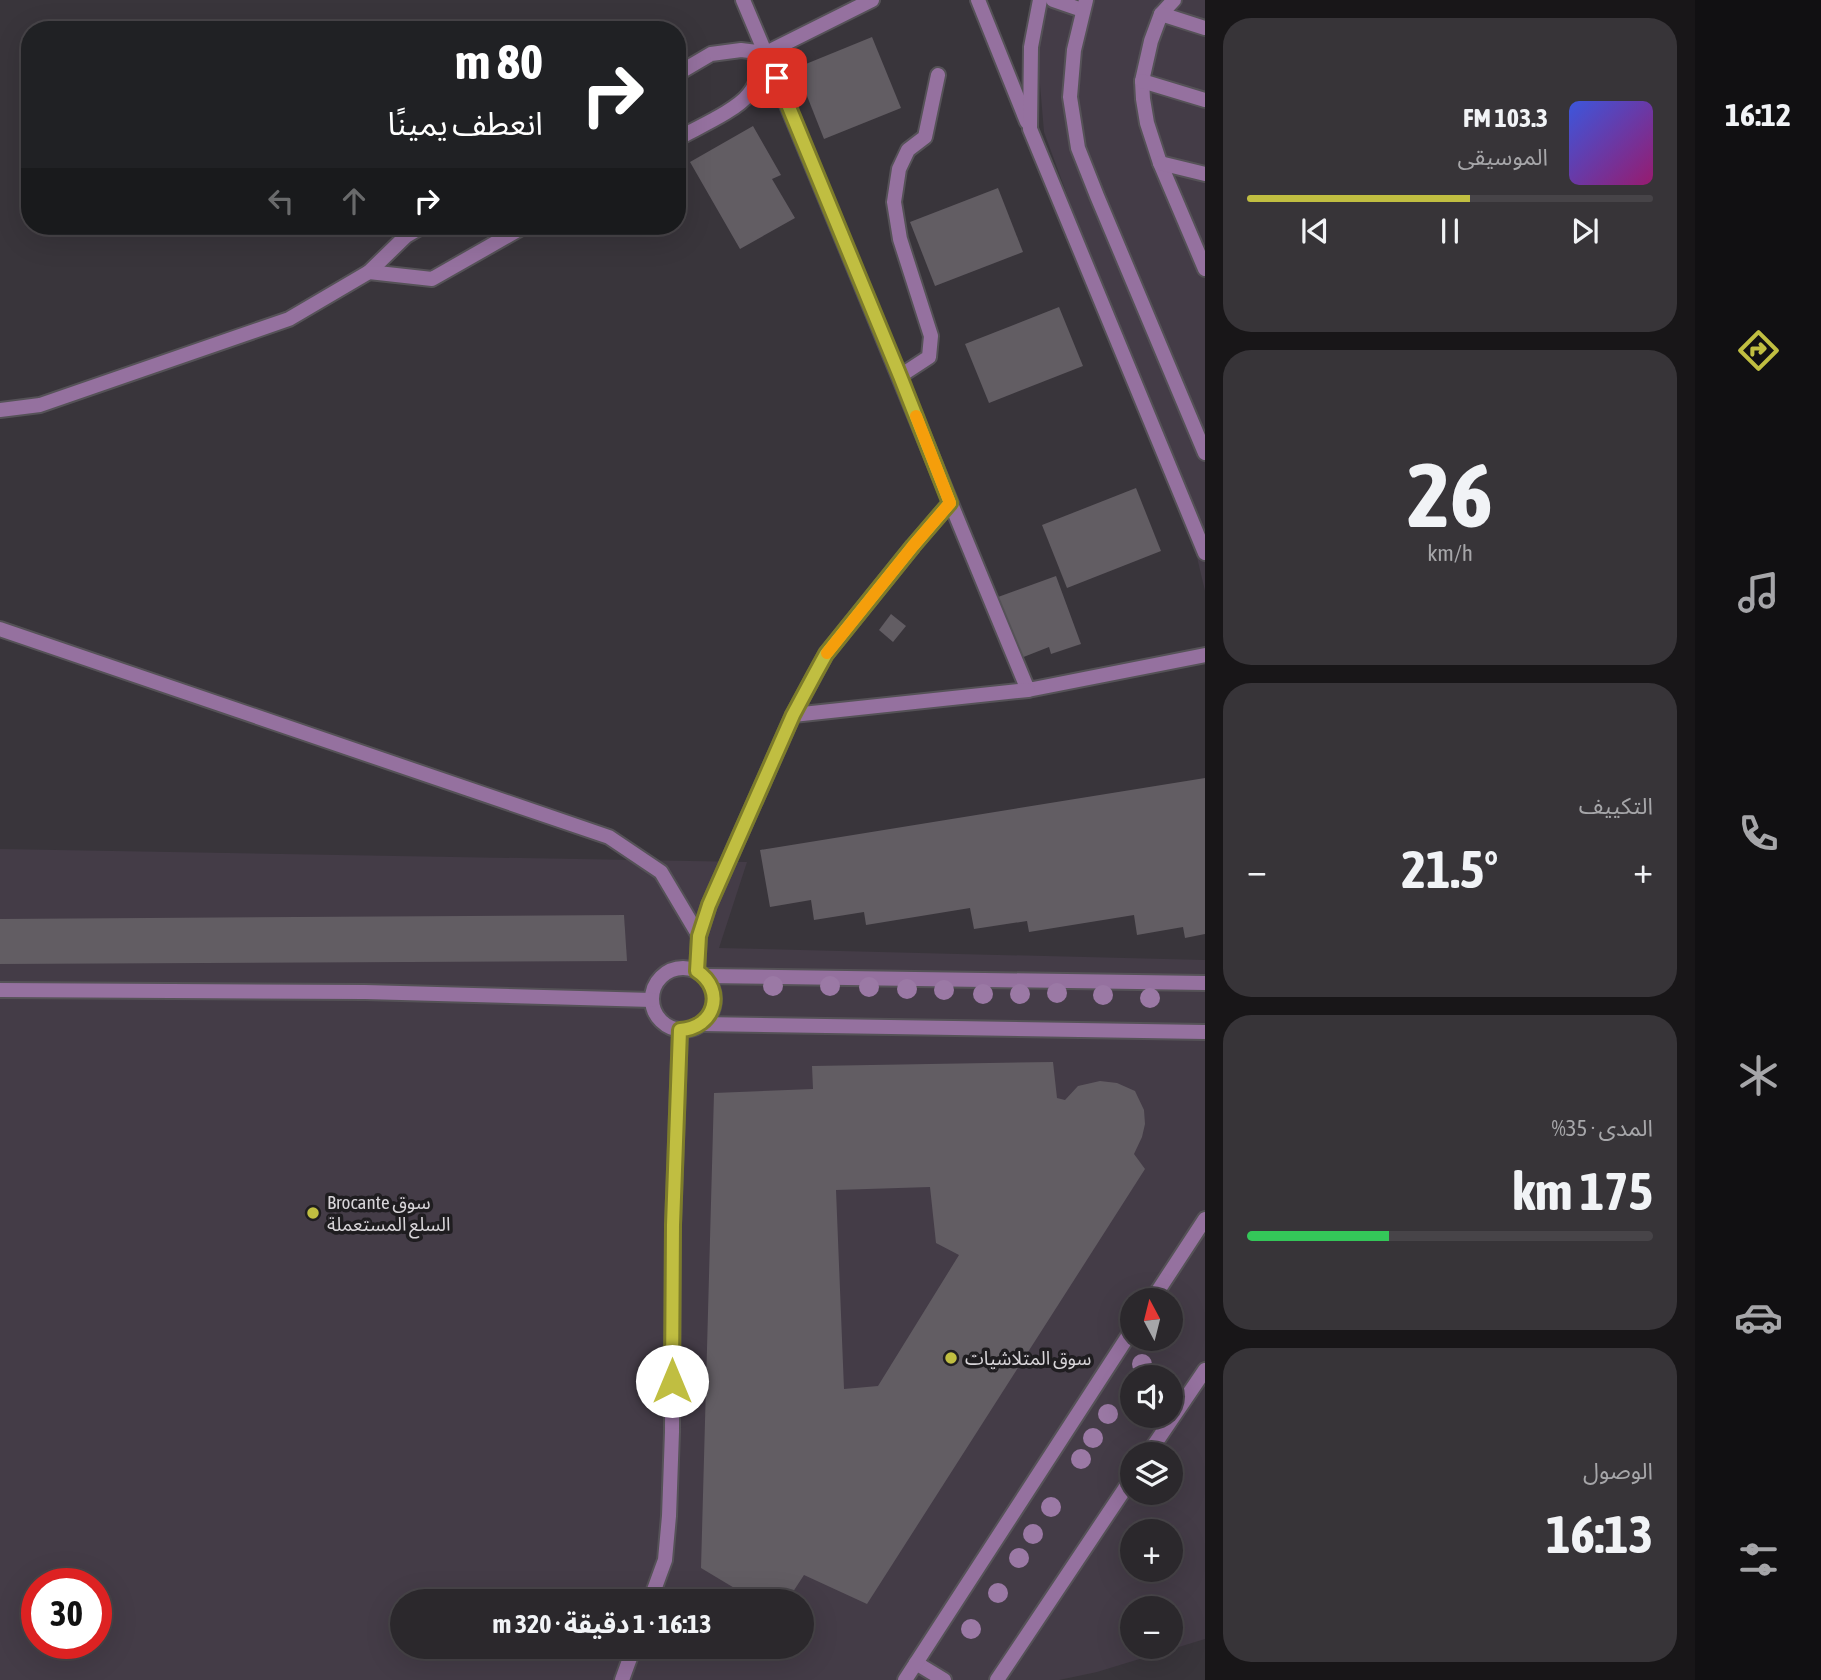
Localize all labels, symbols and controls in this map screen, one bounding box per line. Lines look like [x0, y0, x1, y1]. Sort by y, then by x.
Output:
text: 80 m [455, 33, 543, 89]
pin [747, 48, 807, 108]
icon: right [567, 49, 658, 140]
icon: arrive [758, 59, 796, 97]
text: 16:12 [1725, 96, 1791, 133]
text: 103.3 FM [1463, 103, 1548, 133]
text: انعطف يمينًا [388, 105, 543, 142]
text: الموسيقى [1457, 144, 1548, 170]
icon: left [262, 182, 300, 220]
icon: ahead [335, 182, 373, 220]
icon: right [408, 182, 446, 220]
icon: previous [1296, 212, 1334, 250]
icon: pause [1431, 212, 1469, 250]
icon: next [1566, 212, 1604, 250]
icon: directions [1734, 326, 1783, 375]
text: 26 [1407, 442, 1493, 546]
text: km/h [1427, 540, 1473, 566]
icon: music [1734, 568, 1783, 617]
text: التكييف [1579, 793, 1653, 819]
icon: phone [1734, 809, 1783, 858]
text: 21.5° [1402, 839, 1498, 899]
text: − [1247, 848, 1267, 891]
text: + [1633, 848, 1653, 891]
icon: climate [1734, 1051, 1783, 1100]
text: المدى · 35% [1551, 1115, 1653, 1141]
text: 175 km [1512, 1161, 1653, 1221]
place label: Brocante سوق السلع المستعملة [327, 1191, 451, 1239]
marker: Brocante سوق السلع المستعملة [305, 1205, 321, 1221]
north arrow [1120, 1288, 1183, 1351]
map controls [1120, 1288, 1183, 1659]
icon: car [1734, 1293, 1783, 1342]
position arrow [635, 1344, 709, 1418]
place label: سوق المتلاشيات [965, 1347, 1091, 1370]
marker: سوق المتلاشيات [943, 1350, 959, 1366]
button: sound [1120, 1365, 1183, 1428]
button: layers [1120, 1442, 1183, 1505]
text: الوصول [1583, 1458, 1653, 1484]
text: 16:13 [1546, 1504, 1653, 1564]
button: + [1120, 1519, 1183, 1582]
icon: filters [1734, 1535, 1783, 1584]
speed limit sign: 30 [21, 1568, 112, 1659]
button: − [1120, 1596, 1183, 1659]
text: 16:13 · 1 دقيقة · 320 m [492, 1609, 712, 1639]

